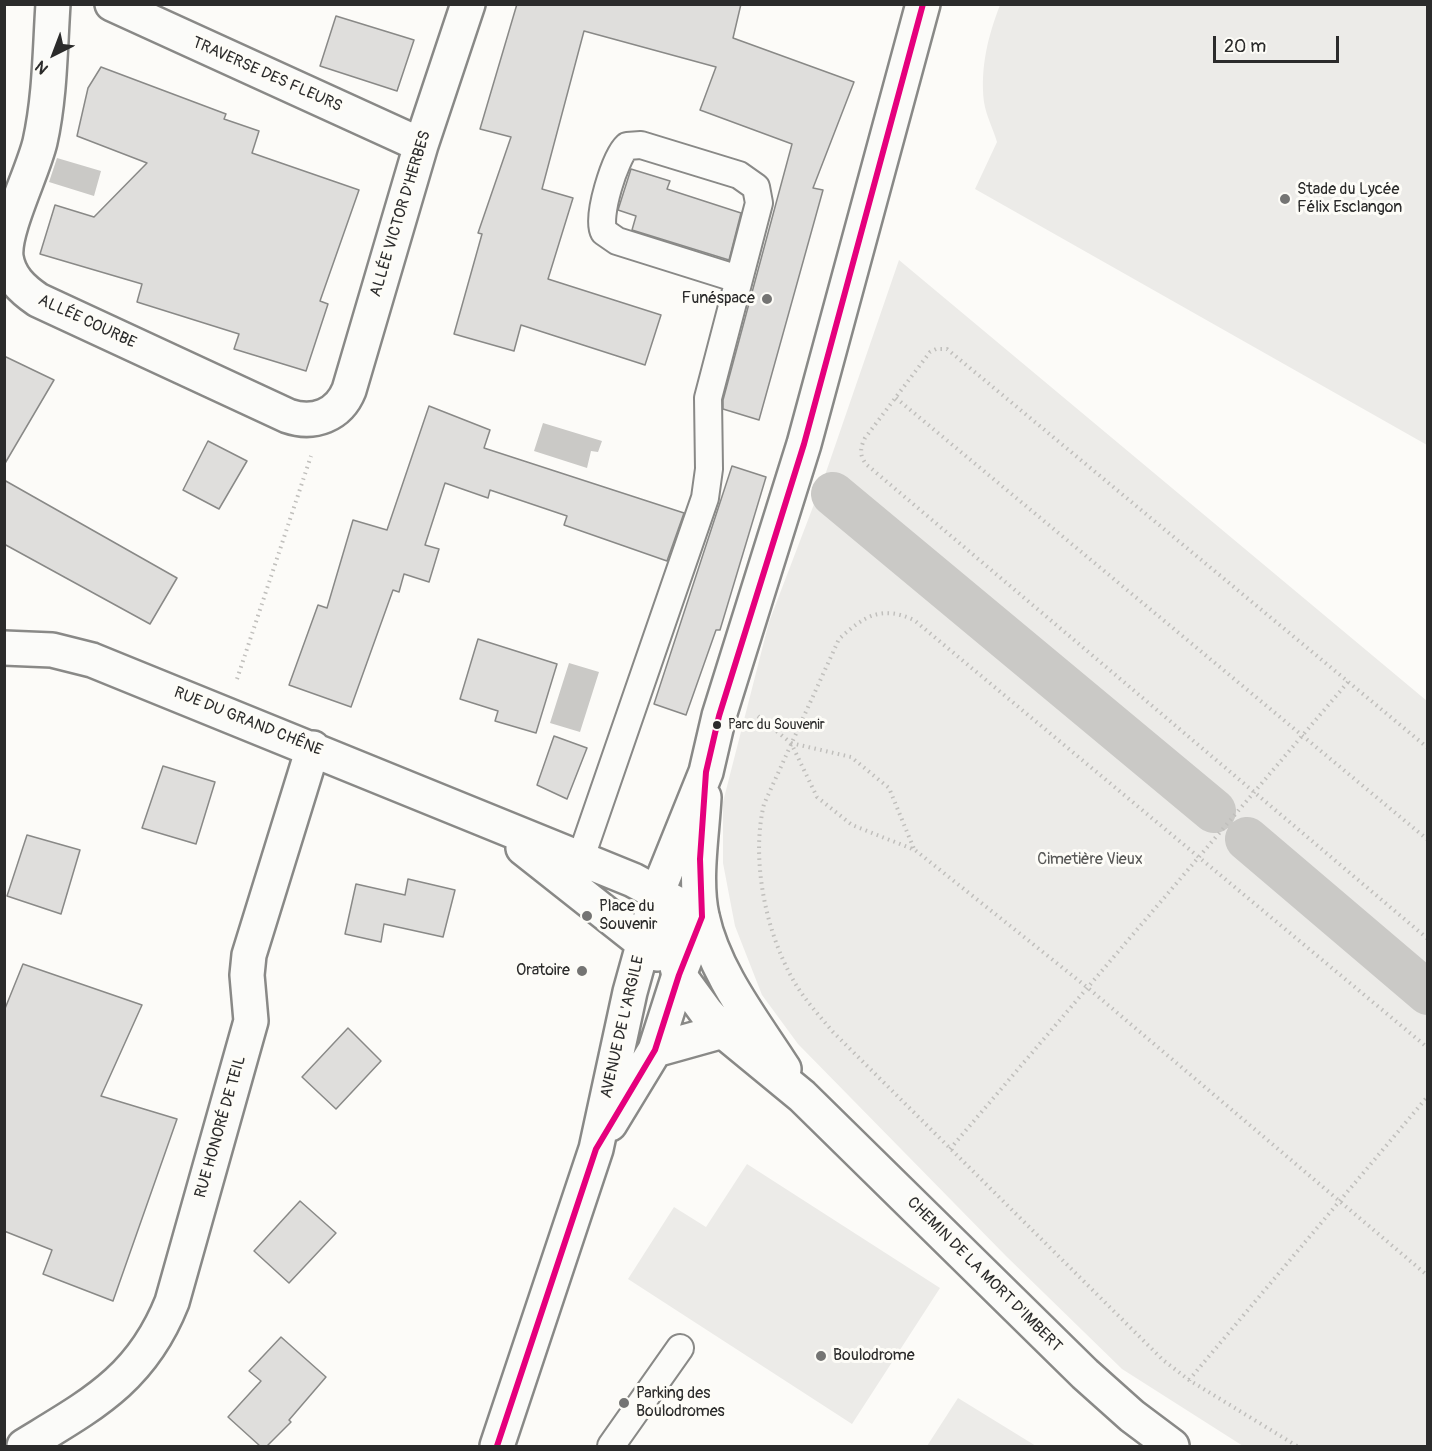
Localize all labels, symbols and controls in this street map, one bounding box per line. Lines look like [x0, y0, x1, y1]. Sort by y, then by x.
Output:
north arrow [24, 24, 84, 84]
scale bar [1216, 24, 1342, 62]
street label: TRAVERSE DES FLEURS [189, 33, 345, 117]
text: 20 m [1224, 35, 1266, 58]
text: N [31, 56, 53, 78]
street label: ALLÉE VICTOR D'HERBES [367, 129, 435, 299]
place label: Stade du Lycée Félix Esclangon [1297, 180, 1402, 218]
marker: Stade du Lycée Félix Esclangon [1278, 192, 1292, 206]
place label: Funéspace [682, 289, 755, 309]
street label: ALLÉE COURBE [35, 291, 139, 353]
marker: Funéspace [760, 292, 774, 306]
street label: RUE DU GRAND CHÊNE [171, 683, 325, 761]
place label: Parc du Souvenir [728, 717, 825, 733]
marker: Parc du Souvenir [711, 719, 723, 731]
park label: Cimetière Vieux [1037, 850, 1143, 870]
place label: Place du Souvenir [599, 897, 657, 935]
marker: Place du Souvenir [580, 909, 594, 923]
street label: AVENUE DE L'ARGILE [597, 954, 649, 1100]
place label: Oratoire [516, 961, 570, 981]
marker: Oratoire [575, 964, 589, 978]
street label: RUE HONORÉ DE TEIL [191, 1054, 251, 1200]
street label: CHEMIN DE LA MORT D'IMBERT [902, 1193, 1066, 1357]
place label: Boulodrome [833, 1346, 915, 1366]
marker: Boulodrome [814, 1349, 828, 1363]
place label: Parking des Boulodromes [636, 1384, 725, 1422]
marker: Parking des Boulodromes [617, 1396, 631, 1410]

